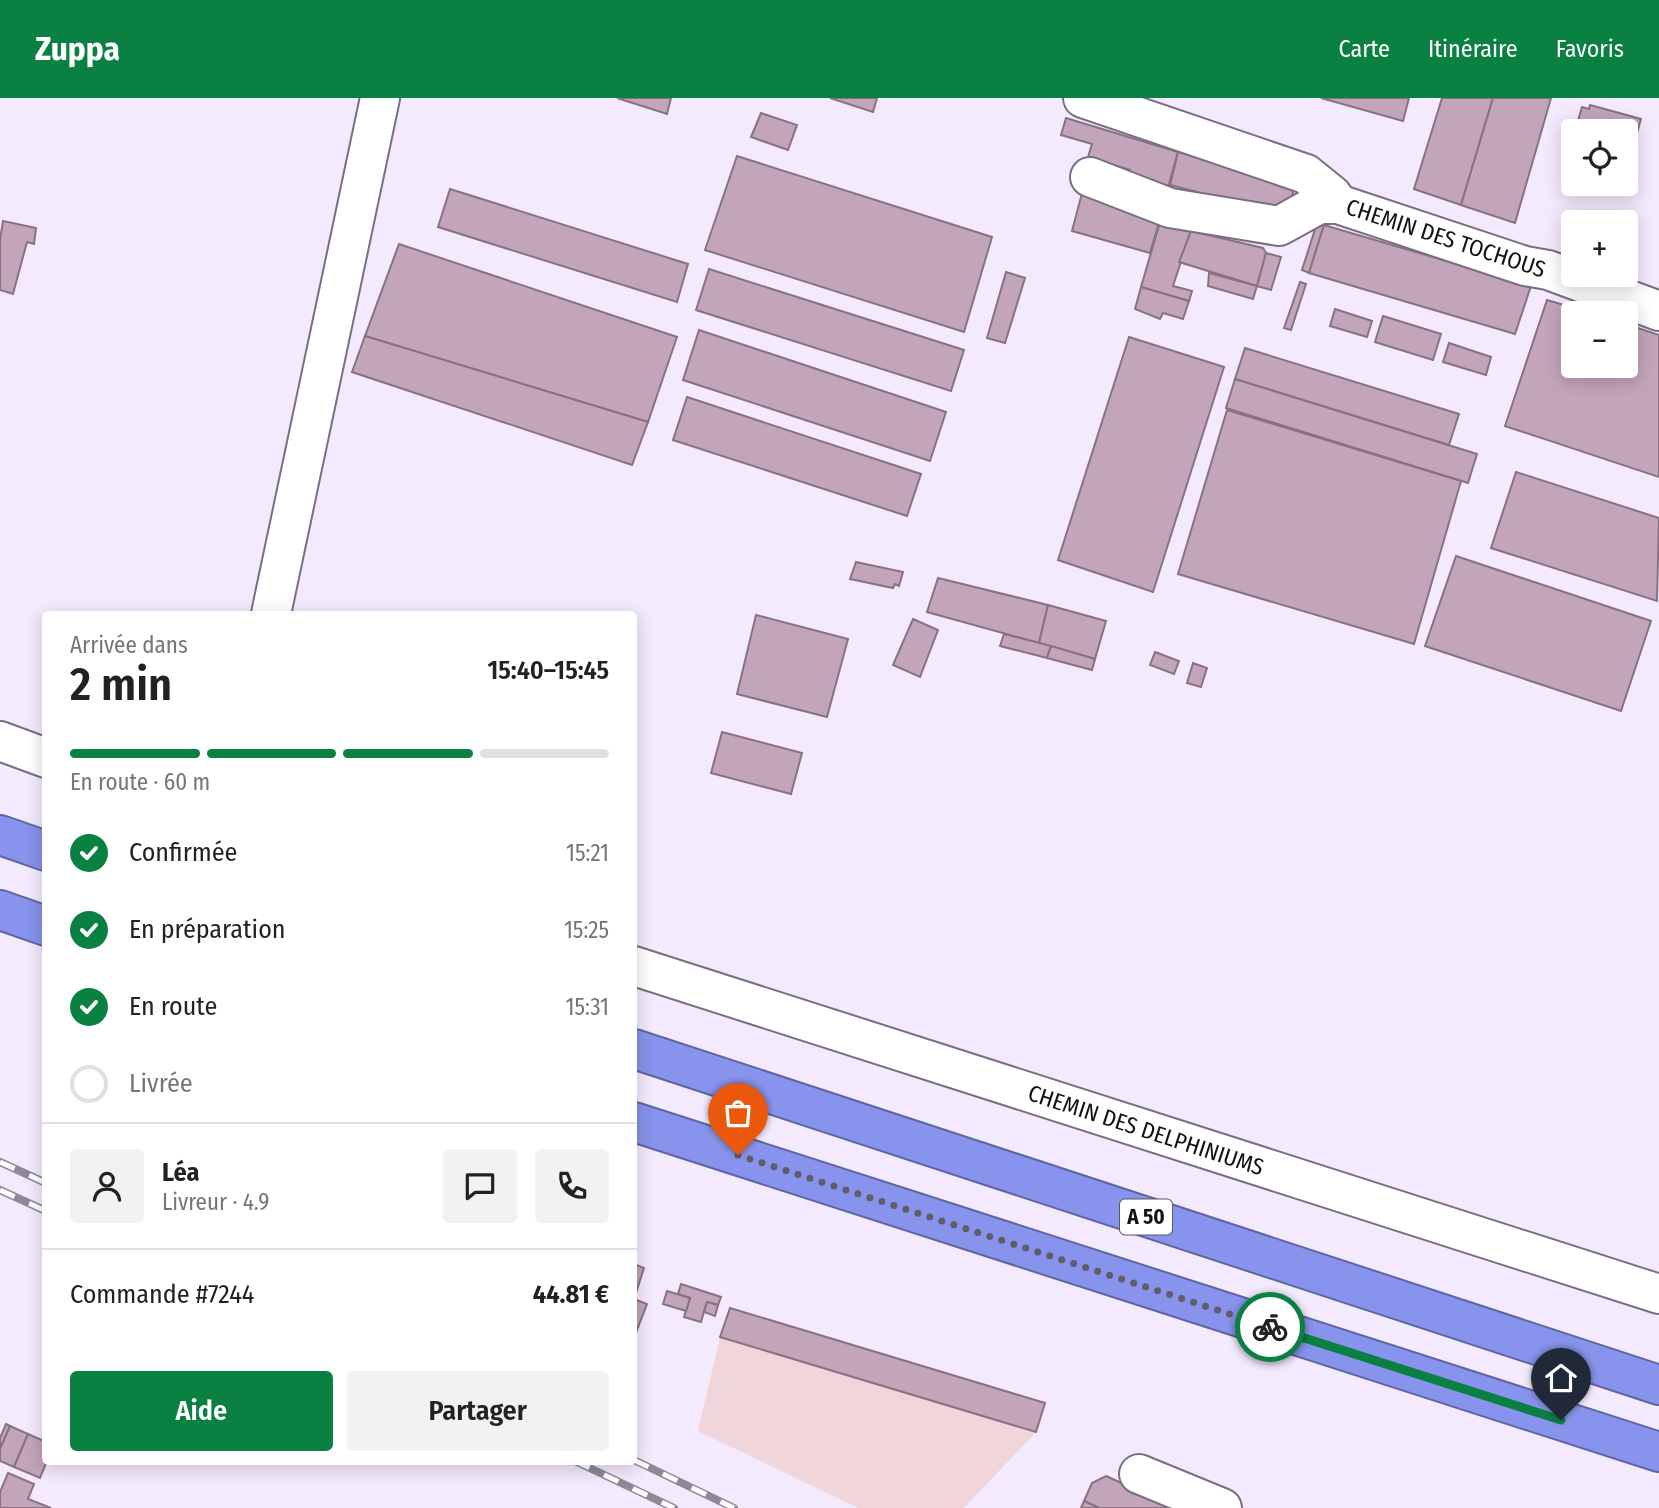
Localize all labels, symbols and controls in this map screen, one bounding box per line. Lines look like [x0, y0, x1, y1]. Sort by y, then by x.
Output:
text: Zuppa [35, 29, 120, 69]
text: Carte [1339, 35, 1390, 63]
text: Itinéraire [1428, 35, 1518, 63]
text: Favoris [1556, 35, 1624, 63]
map controls [1561, 119, 1638, 378]
button: locate [1561, 119, 1638, 196]
street label: CHEMIN DES TOCHOUS [1343, 193, 1549, 283]
button: + [1561, 210, 1638, 287]
button: − [1561, 301, 1638, 378]
text: Arrivée dans [70, 631, 188, 659]
text: 15:40–15:45 [488, 655, 609, 686]
text: 2 min [70, 657, 172, 712]
text: En route · 60 m [70, 768, 210, 796]
icon: check [70, 834, 108, 872]
text: Confirmée [129, 837, 237, 868]
text: 15:21 [566, 839, 609, 867]
icon: check [70, 911, 108, 949]
text: En préparation [129, 914, 286, 945]
text: 15:25 [564, 916, 609, 944]
icon: check [70, 988, 108, 1026]
text: En route [129, 991, 217, 1022]
text: 15:31 [566, 993, 609, 1021]
text: Livrée [129, 1068, 193, 1099]
street label: CHEMIN DES DELPHINIUMS [1025, 1079, 1267, 1181]
pin [708, 1083, 768, 1155]
icon: bag [719, 1094, 757, 1132]
button: person [70, 1149, 144, 1223]
button: chat [443, 1149, 517, 1223]
button: phone [535, 1149, 609, 1223]
text: Léa [162, 1157, 199, 1188]
text: Livreur · 4.9 [162, 1188, 269, 1216]
road number: A 50 [1120, 1200, 1172, 1234]
text: Commande #7244 [70, 1279, 254, 1310]
text: 44.81 € [533, 1279, 609, 1310]
courier [1235, 1292, 1305, 1362]
icon: bike [1251, 1308, 1289, 1346]
pin [1531, 1348, 1591, 1420]
icon: home [1542, 1359, 1580, 1397]
button: Aide [70, 1371, 333, 1451]
button: Partager [347, 1371, 609, 1451]

